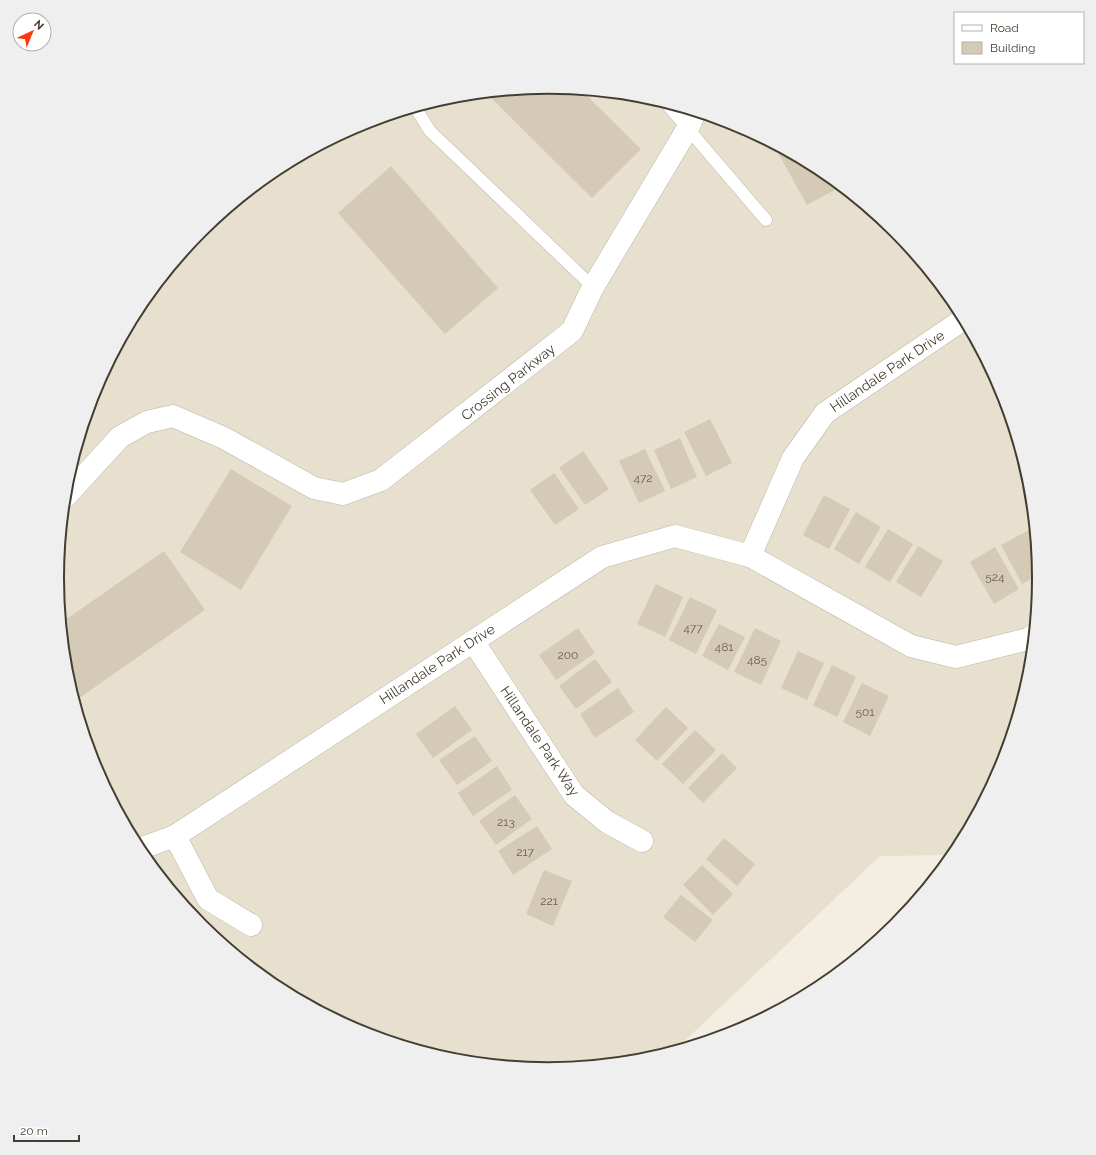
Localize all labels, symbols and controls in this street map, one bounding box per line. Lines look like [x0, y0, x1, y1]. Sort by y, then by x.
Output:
north arrow [12, 12, 52, 52]
legend [954, 12, 1084, 64]
text: N [31, 18, 46, 33]
text: Road [990, 21, 1019, 35]
text: Building [990, 41, 1036, 55]
street label: Hillandale Park Drive [827, 327, 947, 415]
street label: Crossing Parkway [458, 340, 558, 424]
house number: 472 [633, 471, 653, 485]
house number: 524 [985, 570, 1005, 584]
street label: Hillandale Park Drive [376, 621, 498, 707]
house number: 477 [683, 621, 703, 635]
house number: 481 [715, 640, 733, 654]
house number: 200 [558, 648, 578, 662]
house number: 485 [747, 653, 768, 667]
street label: Hillandale Park Way [497, 683, 583, 799]
house number: 501 [855, 705, 875, 719]
house number: 213 [497, 815, 515, 829]
house number: 217 [516, 845, 534, 859]
house number: 221 [540, 894, 558, 908]
scale bar [14, 1117, 79, 1143]
text: 20 m [20, 1124, 48, 1138]

